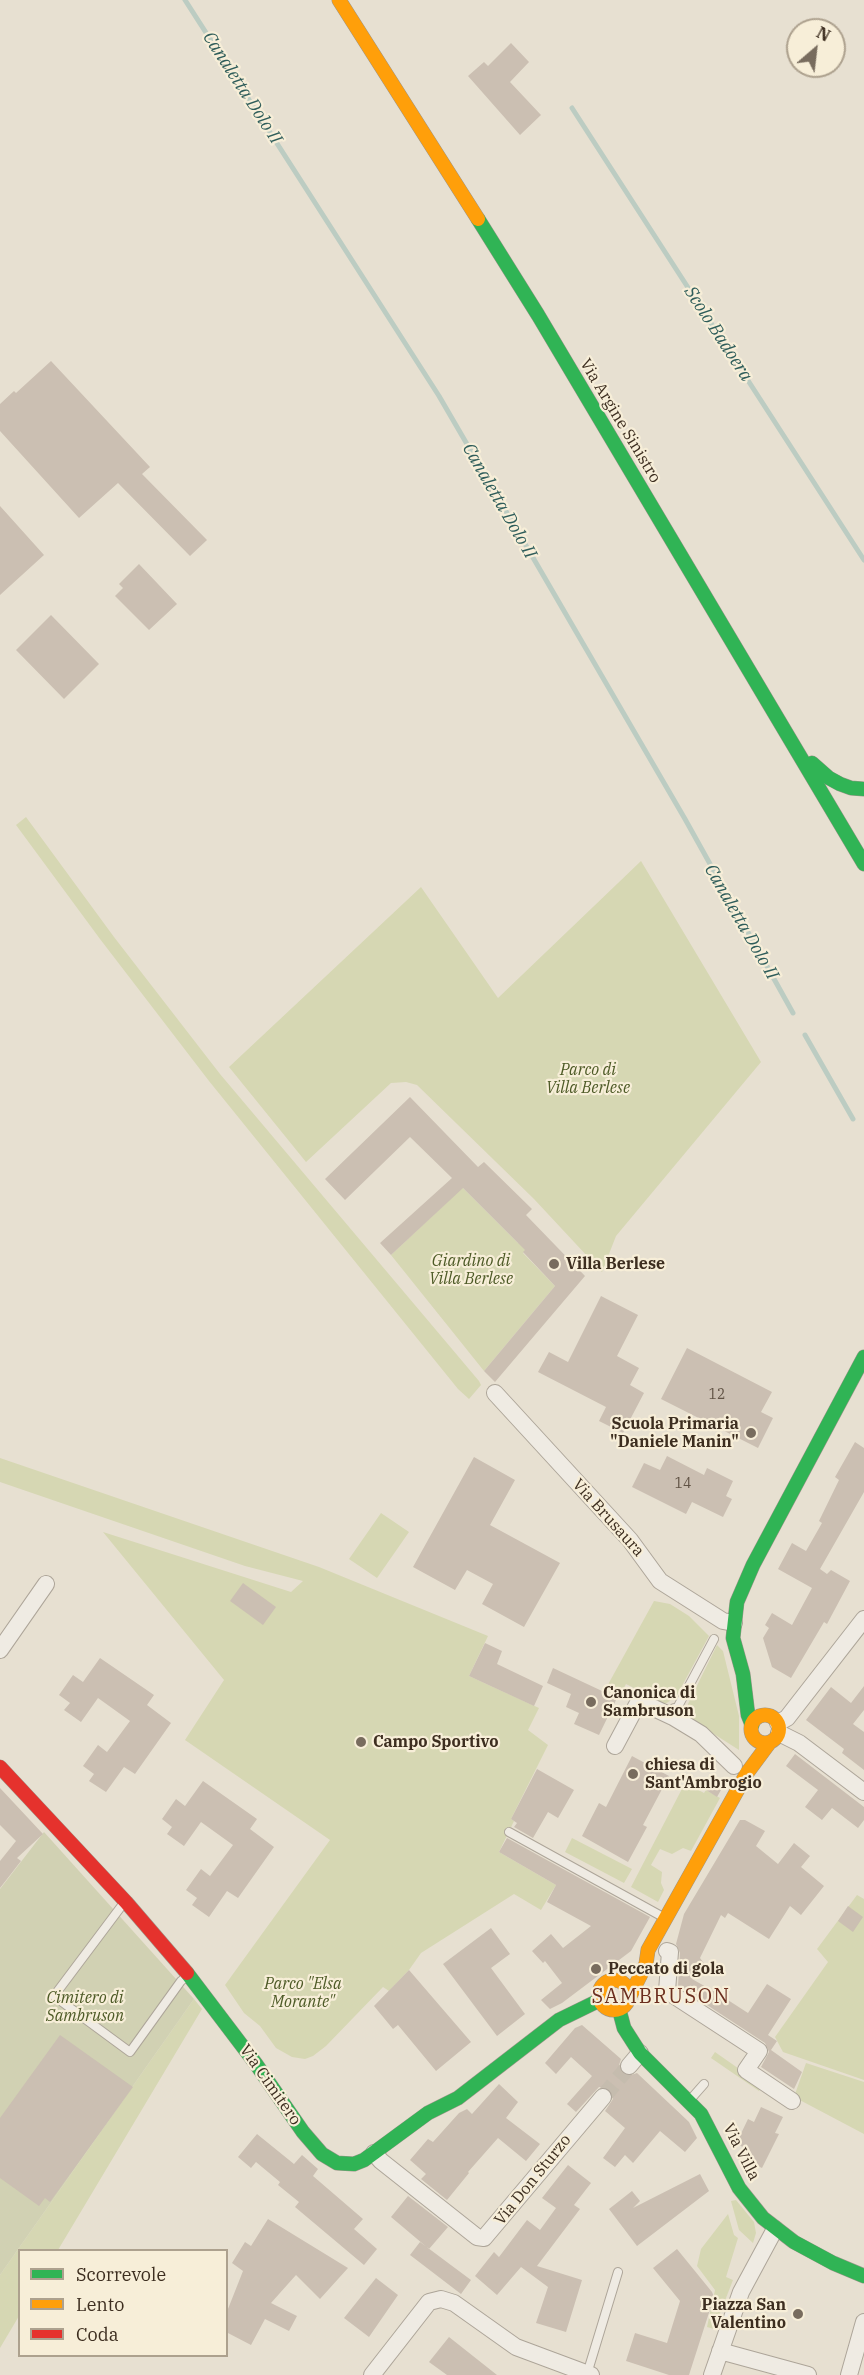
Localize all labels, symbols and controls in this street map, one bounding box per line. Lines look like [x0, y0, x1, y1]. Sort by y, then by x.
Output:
north arrow [786, 18, 846, 78]
text: N [813, 22, 834, 46]
water label: Canaletta Dolo II [198, 28, 286, 148]
water label: Scolo Badoera [679, 282, 757, 386]
street label: Via Argine Sinistro [575, 356, 665, 486]
water label: Canaletta Dolo II [457, 440, 541, 562]
water label: Canaletta Dolo II [699, 861, 783, 983]
park label: Parco di Villa Berlese [546, 1060, 630, 1098]
park label: Giardino di Villa Berlese [429, 1251, 513, 1289]
place label: Villa Berlese [566, 1254, 665, 1274]
marker: Villa Berlese [547, 1257, 561, 1271]
house number: 12 [709, 1387, 725, 1403]
place label: Scuola Primaria "Daniele Manin" [610, 1414, 739, 1452]
marker: Scuola Primaria "Daniele Manin" [744, 1426, 758, 1440]
street label: Via Brusaura [568, 1475, 648, 1561]
house number: 14 [675, 1476, 691, 1492]
place label: Canonica di Sambruson [603, 1683, 695, 1721]
marker: Canonica di Sambruson [584, 1695, 598, 1709]
place label: Campo Sportivo [373, 1732, 499, 1752]
marker: Campo Sportivo [354, 1735, 368, 1749]
place label: chiesa di Sant'Ambrogio [645, 1755, 762, 1793]
marker: chiesa di Sant'Ambrogio [626, 1767, 640, 1781]
place label: Peccato di gola [608, 1959, 724, 1979]
marker: Peccato di gola [589, 1962, 603, 1976]
park label: Parco "Elsa Morante" [264, 1974, 342, 2012]
district label: SAMBRUSON [591, 1985, 731, 2009]
park label: Cimitero di Sambruson [46, 1988, 124, 2026]
street label: Via Cimitero [235, 2041, 305, 2129]
street label: Via Villa [718, 2120, 764, 2184]
street label: Via Don Sturzo [491, 2131, 575, 2229]
legend [18, 2249, 228, 2357]
text: Scorrevole [76, 2263, 166, 2286]
text: Lento [76, 2293, 124, 2316]
place label: Piazza San Valentino [702, 2295, 786, 2333]
marker: Piazza San Valentino [791, 2307, 805, 2321]
text: Coda [76, 2323, 119, 2346]

